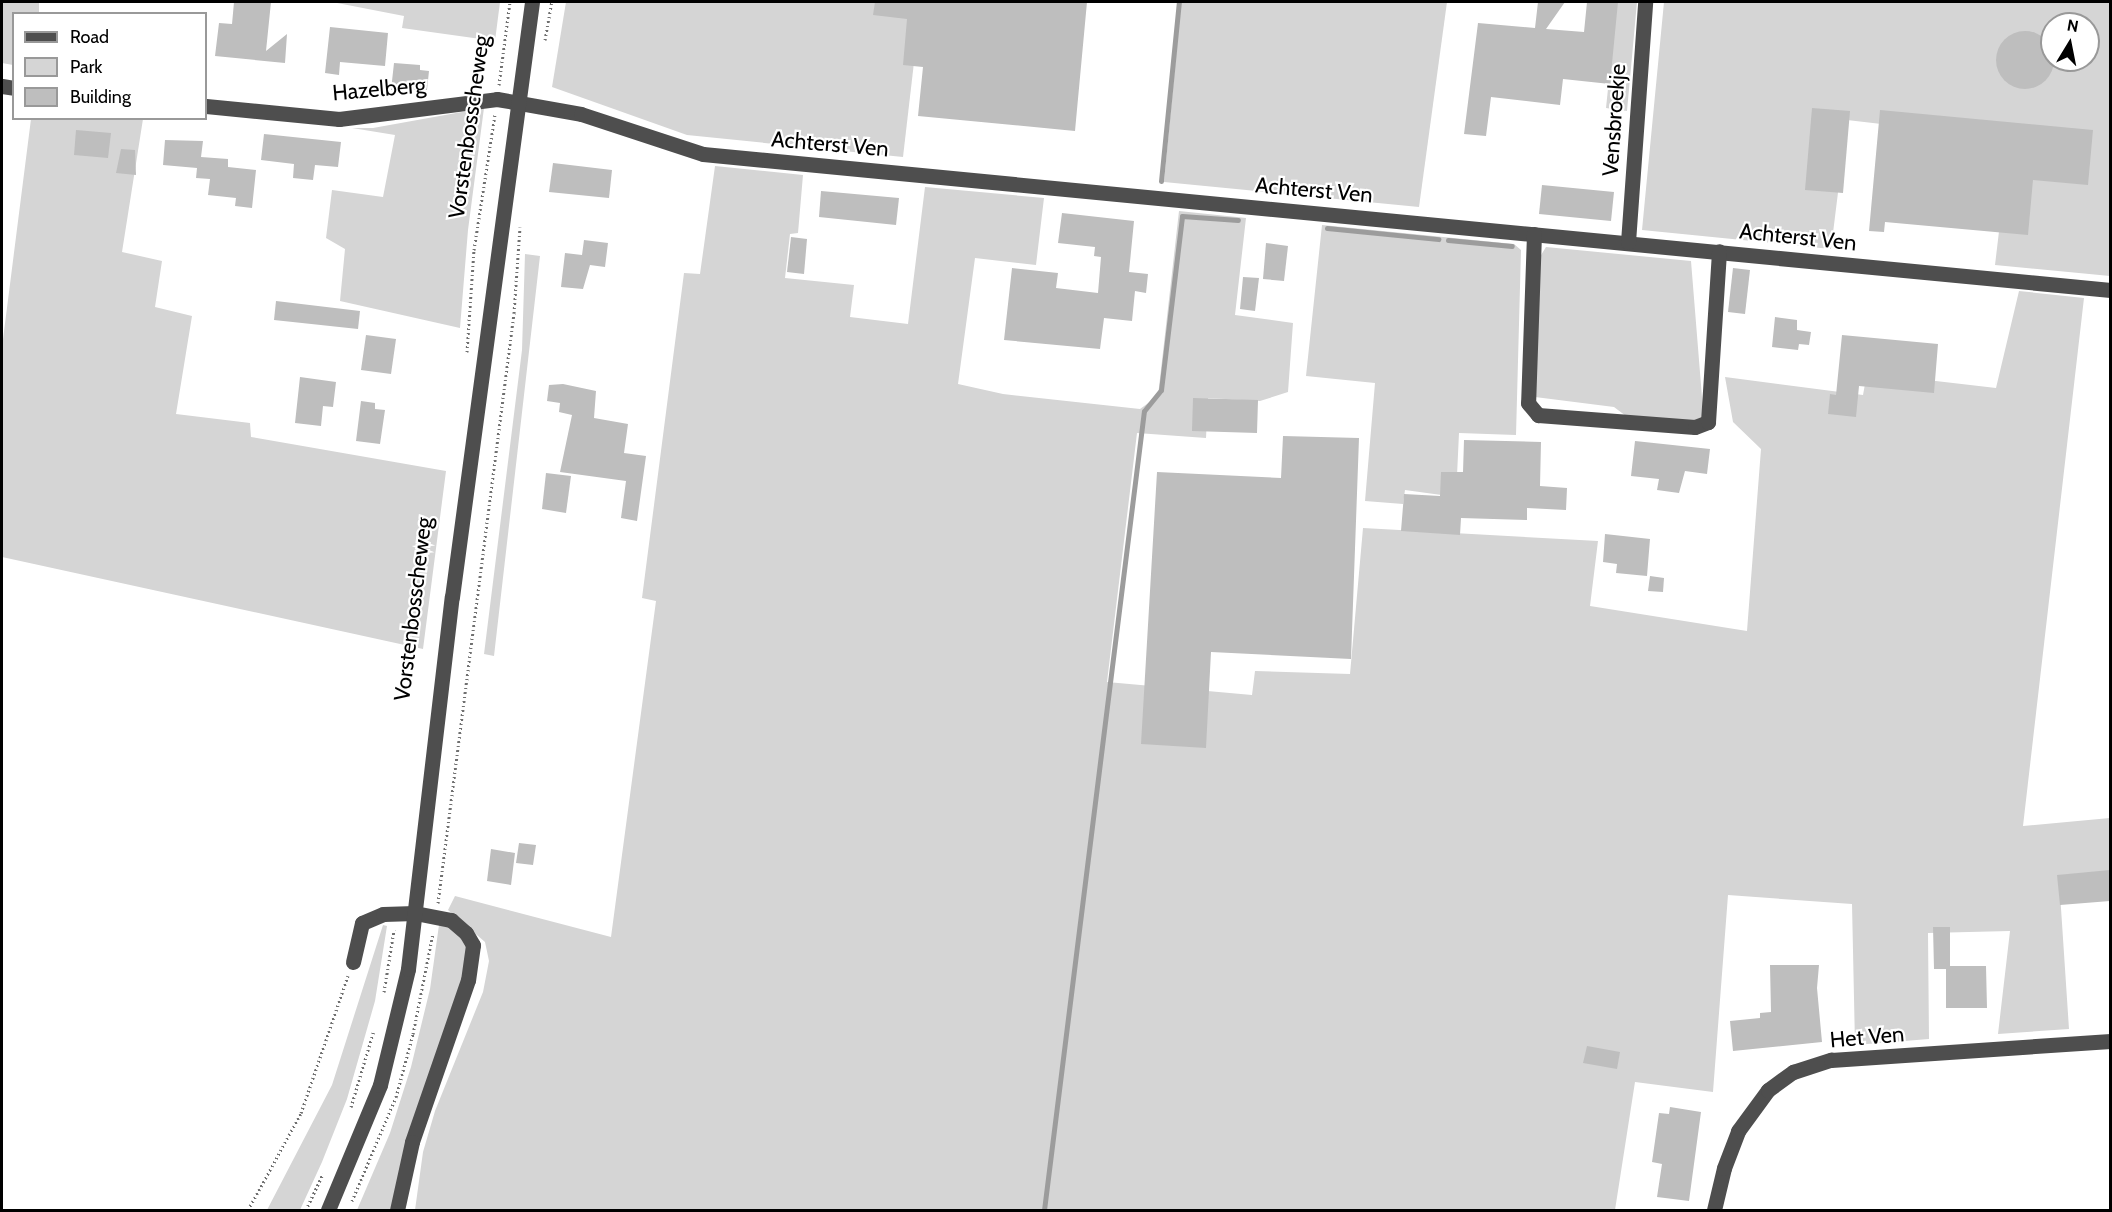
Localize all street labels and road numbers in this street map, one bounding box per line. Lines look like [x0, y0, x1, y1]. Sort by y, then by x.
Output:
street label: Vorstenbosscheweg [443, 34, 495, 220]
street label: Vensbroekje [1597, 63, 1631, 177]
street label: Hazelberg [331, 72, 427, 106]
street label: Achterst Ven [770, 126, 890, 162]
street label: Achterst Ven [1254, 172, 1374, 208]
street label: Achterst Ven [1738, 218, 1858, 256]
street label: Vorstenbosscheweg [389, 516, 437, 702]
street label: Het Ven [1829, 1021, 1905, 1053]

